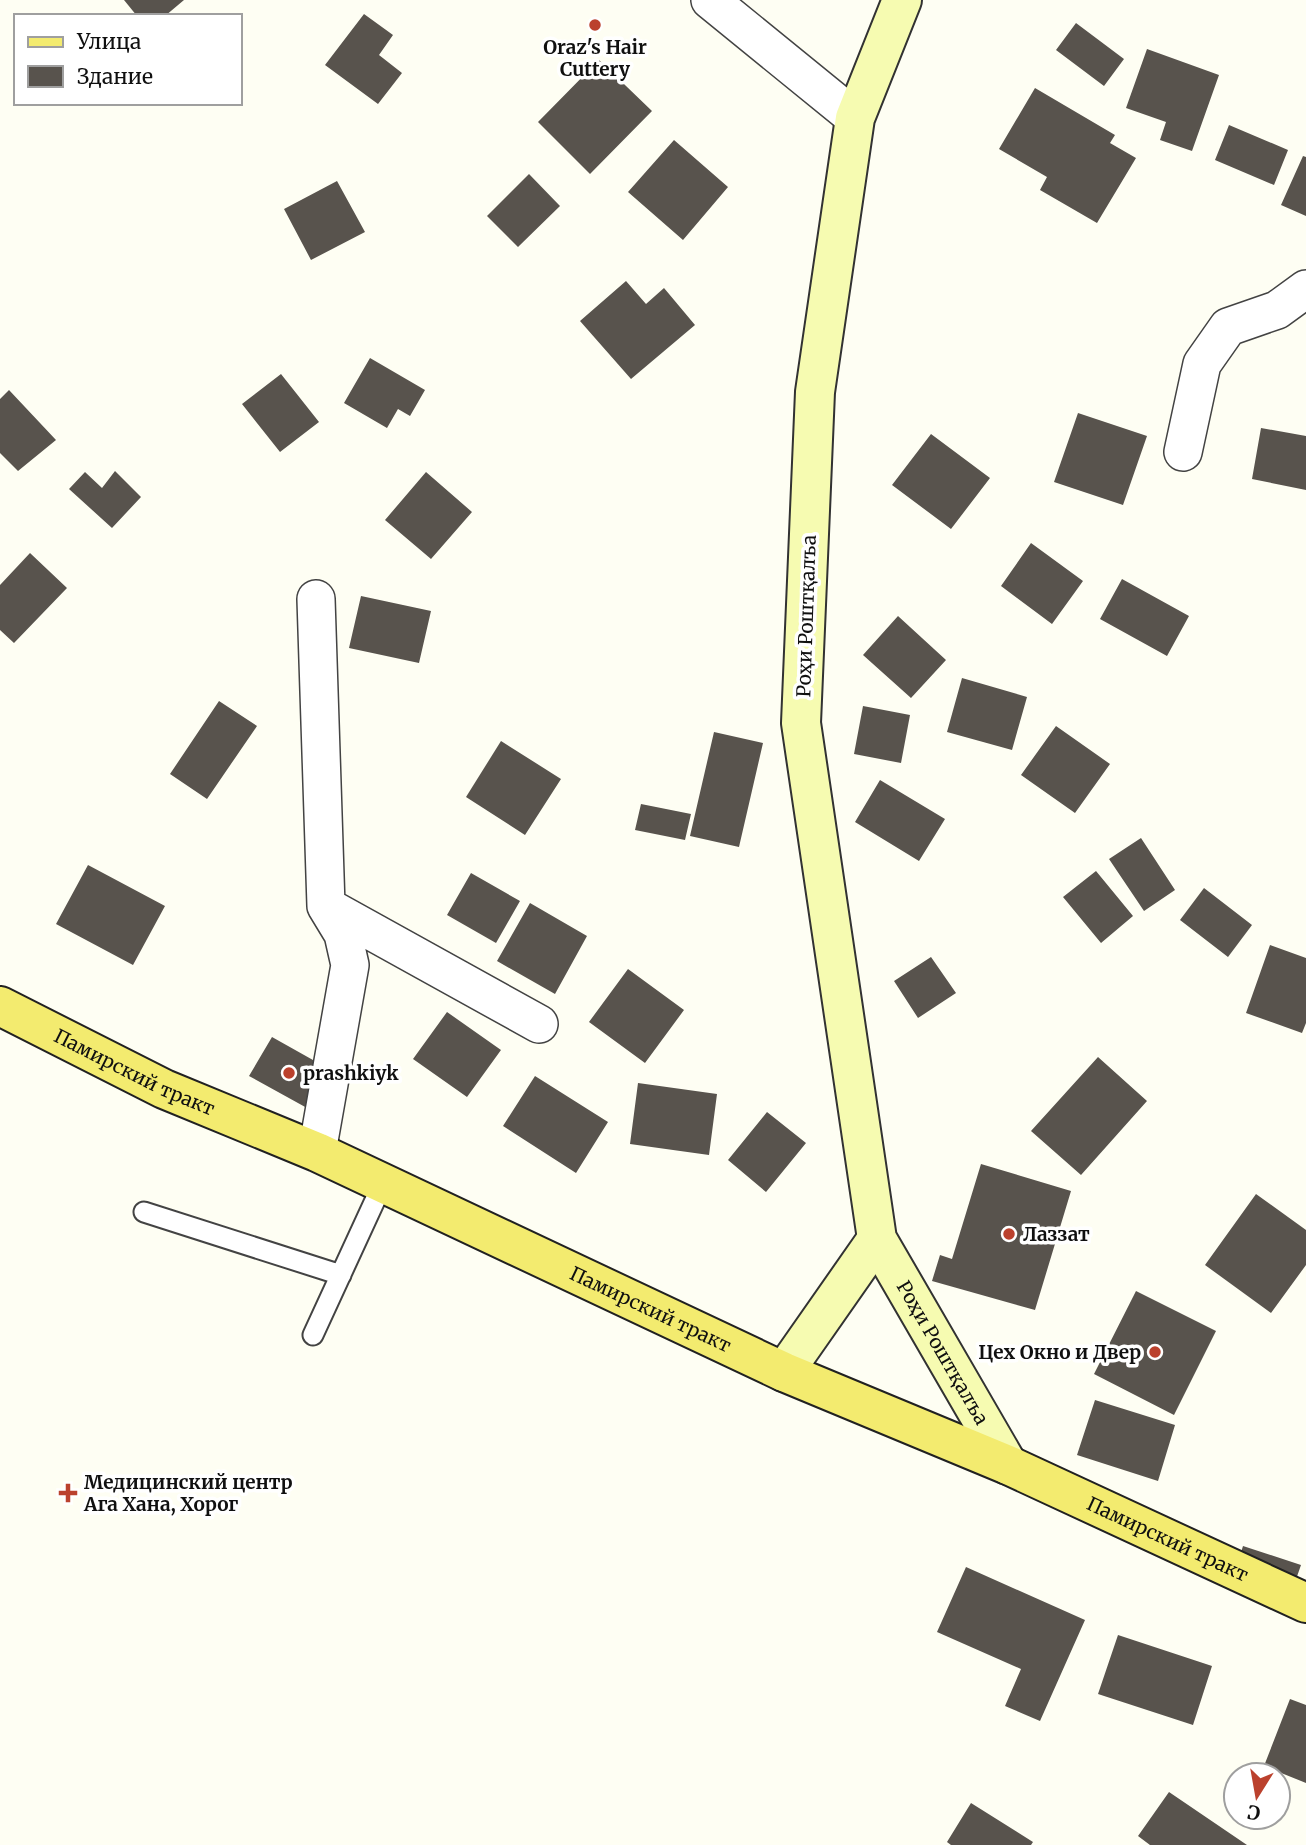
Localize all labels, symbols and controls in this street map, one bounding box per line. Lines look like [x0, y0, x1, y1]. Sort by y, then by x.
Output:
legend [14, 14, 242, 105]
marker: Oraz's Hair Cuttery [587, 17, 603, 33]
text: Улица [76, 28, 141, 55]
place label: Oraz's Hair Cuttery [543, 35, 647, 81]
text: Здание [77, 63, 153, 90]
street label: Роҳи Роштқалъа [791, 534, 821, 698]
street label: Памирский тракт [50, 1023, 218, 1121]
place label: prashkiyk [303, 1061, 399, 1085]
marker: prashkiyk [281, 1065, 297, 1081]
place label: Лаззат [1023, 1222, 1090, 1246]
marker: Лаззат [1001, 1226, 1017, 1242]
street label: Памирский тракт [566, 1261, 735, 1357]
street label: Роҳи Роштқалъа [892, 1276, 994, 1429]
place label: Цех Окно и Двер [978, 1340, 1141, 1364]
marker: Цех Окно и Двер [1147, 1344, 1163, 1360]
place label: Медицинский центр Ага Хана, Хорог [83, 1470, 293, 1516]
marker: Медицинский центр Ага Хана, Хорог [58, 1483, 78, 1503]
street label: Памирский тракт [1083, 1491, 1252, 1587]
north arrow [1222, 1761, 1292, 1831]
text: С [1245, 1800, 1262, 1826]

